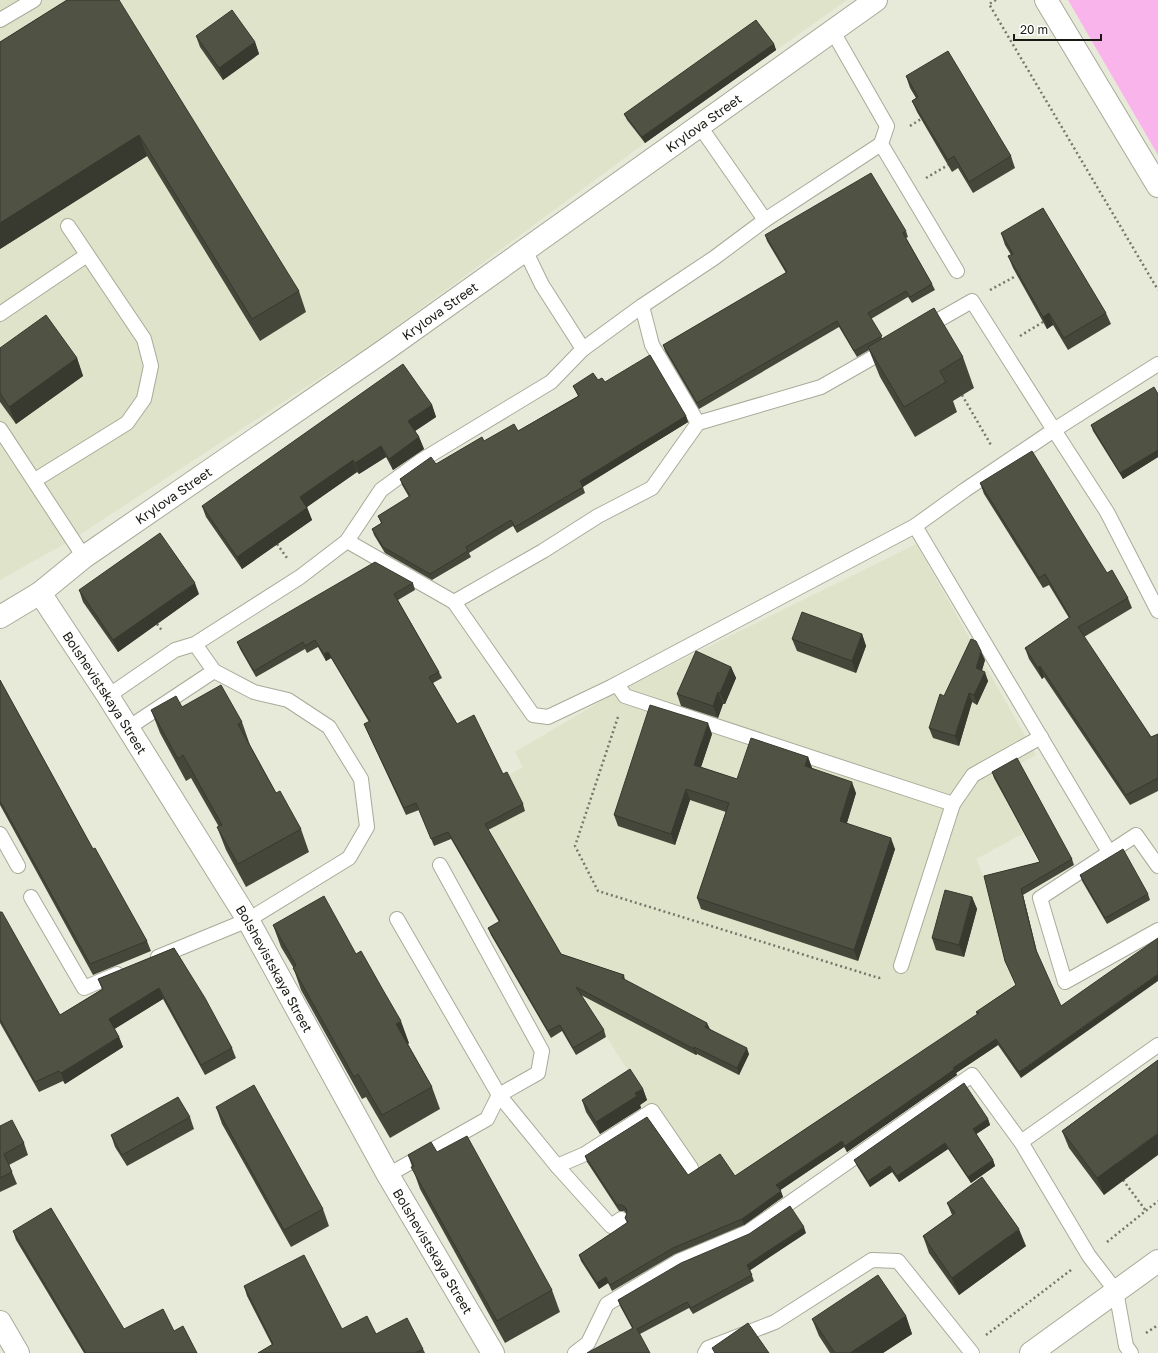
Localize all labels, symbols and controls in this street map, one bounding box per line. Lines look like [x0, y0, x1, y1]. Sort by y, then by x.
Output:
scale bar [1014, 16, 1101, 42]
text: 20 m [1020, 22, 1048, 37]
street label: Krylova Street [663, 90, 745, 155]
street label: Krylova Street [399, 279, 481, 343]
street label: Krylova Street [132, 464, 215, 527]
street label: Bolshevistskaya Street [60, 628, 150, 757]
street label: Bolshevistskaya Street [233, 902, 316, 1035]
street label: Bolshevistskaya Street [390, 1186, 476, 1317]

